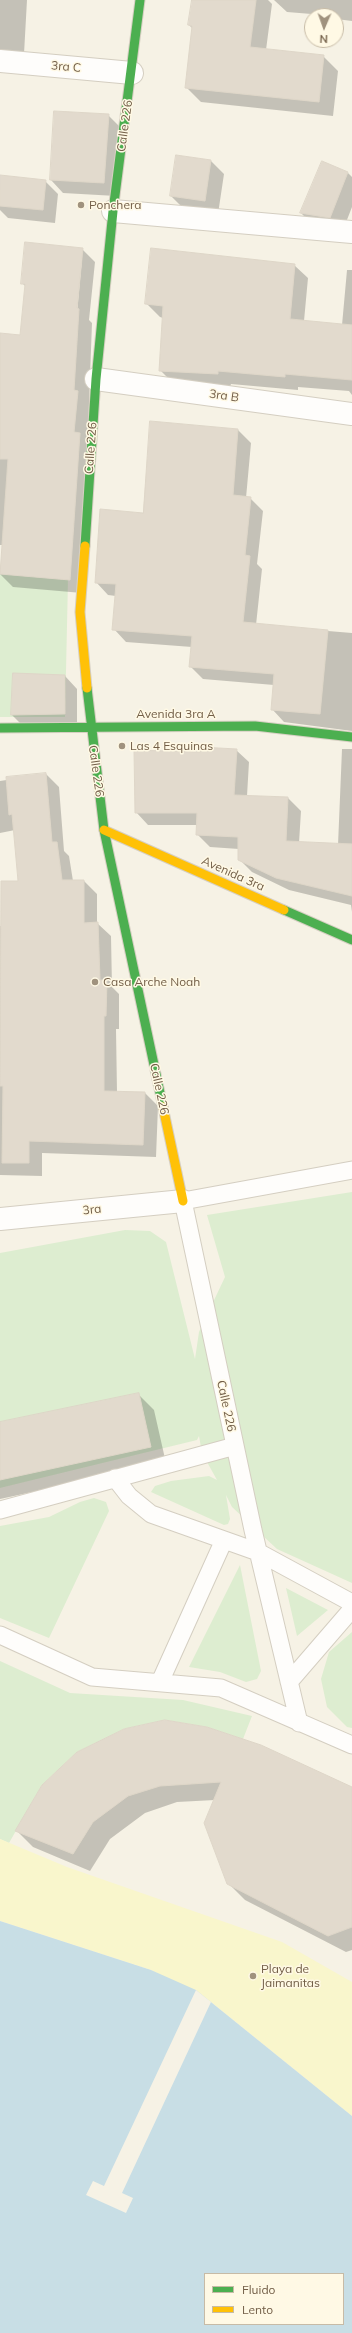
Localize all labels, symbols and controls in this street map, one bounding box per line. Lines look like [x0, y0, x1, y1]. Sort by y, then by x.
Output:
north arrow [304, 8, 344, 48]
text: N [319, 32, 328, 46]
street label: 3ra C [50, 59, 82, 75]
street label: Calle 226 [114, 99, 136, 153]
place label: Ponchera [89, 198, 141, 212]
marker: Ponchera [76, 200, 86, 210]
street label: 3ra B [208, 387, 240, 405]
street label: Calle 226 [82, 421, 100, 475]
street label: Avenida 3ra A [136, 707, 216, 721]
place label: Las 4 Esquinas [130, 739, 213, 753]
marker: Las 4 Esquinas [117, 741, 127, 751]
street label: Calle 226 [85, 744, 107, 798]
street label: Avenida 3ra [199, 854, 267, 894]
place label: Casa Arche Noah [103, 975, 200, 989]
marker: Casa Arche Noah [90, 977, 100, 987]
street label: Calle 226 [147, 1062, 171, 1116]
street label: 3ra [82, 1202, 102, 1218]
street label: Calle 226 [214, 1379, 238, 1433]
place label: Playa de Jaimanitas [261, 1962, 320, 1990]
marker: Playa de Jaimanitas [248, 1971, 258, 1981]
legend [204, 2273, 344, 2325]
text: Fluido [242, 2282, 275, 2297]
text: Lento [242, 2302, 273, 2317]

